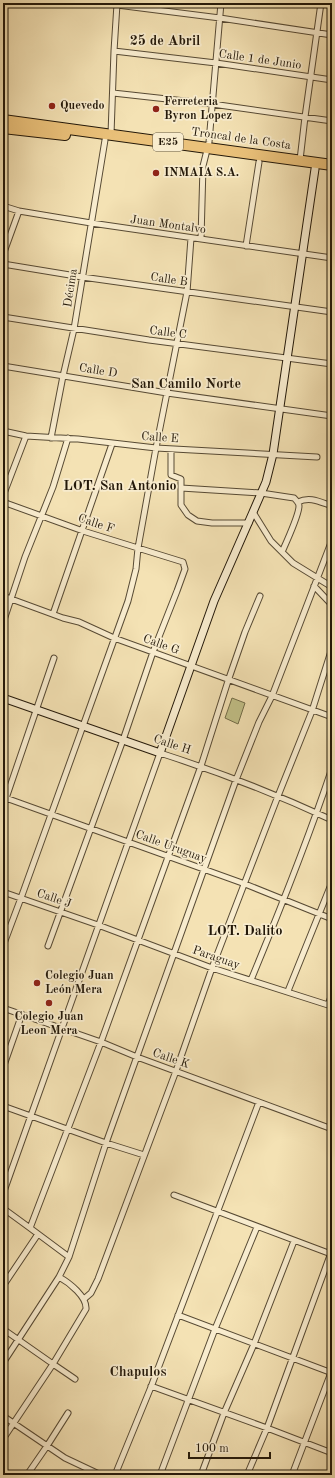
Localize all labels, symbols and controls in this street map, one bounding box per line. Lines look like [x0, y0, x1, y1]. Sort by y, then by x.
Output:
district label: 25 de Abril [130, 34, 200, 48]
street label: Calle 1 de Junio [218, 48, 302, 72]
place label: Ferreteria Byron Lopez [164, 96, 232, 122]
place label: Quevedo [60, 100, 105, 112]
marker: Quevedo [47, 101, 57, 111]
marker: Ferreteria Byron Lopez [151, 104, 161, 114]
street label: Troncal de la Costa [190, 126, 292, 152]
road number: E25 [153, 133, 183, 151]
place label: INMAIA S.A. [164, 167, 239, 179]
marker: INMAIA S.A. [151, 168, 161, 178]
street label: Juan Montalvo [129, 214, 207, 236]
street label: Décima [62, 268, 80, 308]
street label: Calle B [150, 271, 188, 289]
street label: Calle C [149, 325, 187, 341]
street label: Calle D [78, 362, 118, 380]
district label: San Camilo Norte [131, 377, 241, 391]
street label: Calle E [141, 431, 179, 445]
district label: LOT. San Antonio [63, 479, 177, 493]
street label: Calle F [76, 513, 116, 535]
street label: Calle G [141, 633, 181, 657]
street label: Calle H [152, 733, 192, 757]
street label: Calle Uruguay [134, 829, 209, 866]
street label: Calle J [35, 887, 73, 911]
district label: LOT. Dalito [207, 924, 283, 938]
street label: Paraguay [191, 944, 242, 972]
place label: Colegio Juan León Mera [45, 970, 114, 996]
marker: Colegio Juan León Mera [32, 978, 42, 988]
marker: Colegio Juan Leon Mera [44, 998, 54, 1008]
place label: Colegio Juan Leon Mera [15, 1011, 84, 1037]
street label: Calle K [151, 1047, 191, 1071]
district label: Chapulos [110, 1365, 166, 1379]
scale bar [189, 1434, 270, 1460]
text: 100 m [195, 1443, 229, 1455]

